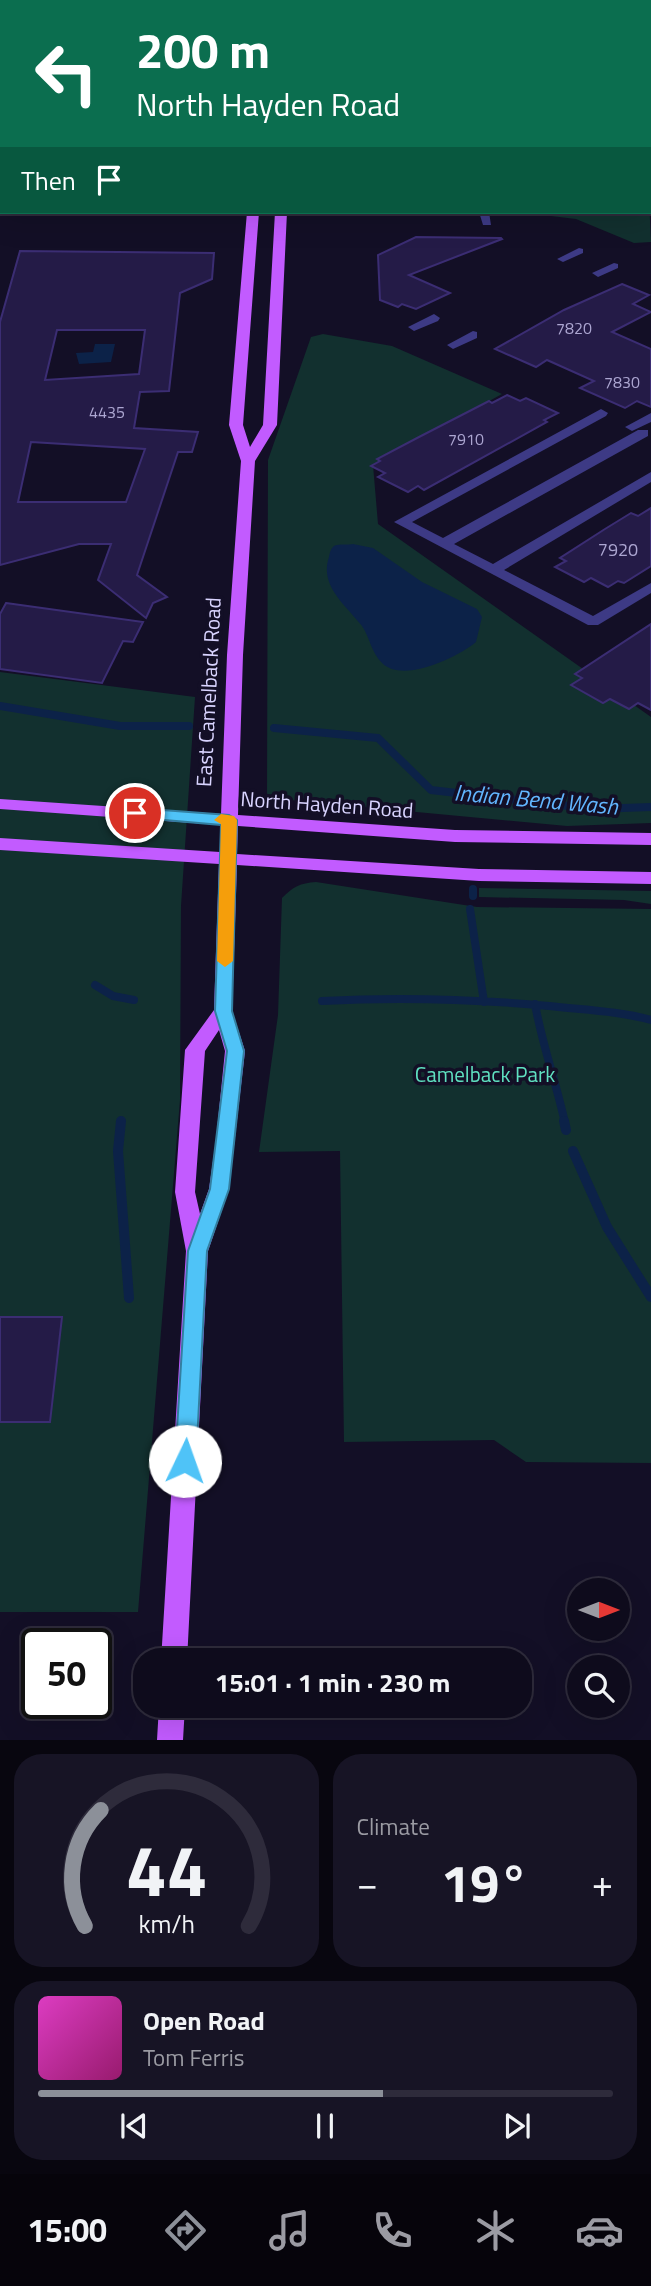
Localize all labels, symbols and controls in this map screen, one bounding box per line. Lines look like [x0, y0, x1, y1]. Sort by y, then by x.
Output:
text: 200 m [136, 12, 270, 87]
icon: left [21, 28, 112, 119]
text: North Hayden Road [136, 80, 400, 128]
text: Then [21, 161, 76, 200]
icon: arrive [90, 161, 128, 199]
house number: 7820 [556, 316, 592, 340]
house number: 7830 [604, 370, 640, 394]
house number: 4435 [89, 400, 125, 424]
house number: 7910 [448, 427, 484, 451]
house number: 7920 [598, 536, 638, 563]
street label: East Camelback Road [187, 596, 229, 788]
water label: Indian Bend Wash [453, 774, 620, 824]
street label: North Hayden Road [239, 782, 415, 826]
pin [105, 783, 165, 843]
icon: arrive [116, 794, 154, 832]
park label: Camelback Park [415, 1058, 555, 1090]
position arrow [148, 1424, 222, 1498]
north arrow [567, 1578, 630, 1642]
map controls [567, 1578, 630, 1718]
speed limit sign: 50 [21, 1628, 112, 1719]
button: search [567, 1655, 630, 1718]
text: 15:01 · 1 min · 230 m [215, 1663, 450, 1702]
text: Climate [357, 1809, 430, 1844]
text: 44 [125, 1815, 207, 1925]
text: 19° [441, 1843, 528, 1922]
text: − [357, 1854, 378, 1912]
text: + [592, 1854, 613, 1912]
text: km/h [138, 1905, 195, 1943]
text: Open Road [143, 2001, 265, 2040]
text: Tom Ferris [143, 2040, 244, 2075]
icon: previous [115, 2107, 153, 2145]
icon: pause [306, 2107, 344, 2145]
icon: next [498, 2107, 536, 2145]
text: 15:00 [27, 2206, 107, 2254]
icon: directions [161, 2206, 210, 2255]
icon: music [265, 2206, 314, 2255]
icon: phone [368, 2206, 417, 2255]
icon: climate [471, 2206, 520, 2255]
icon: car [575, 2206, 624, 2255]

